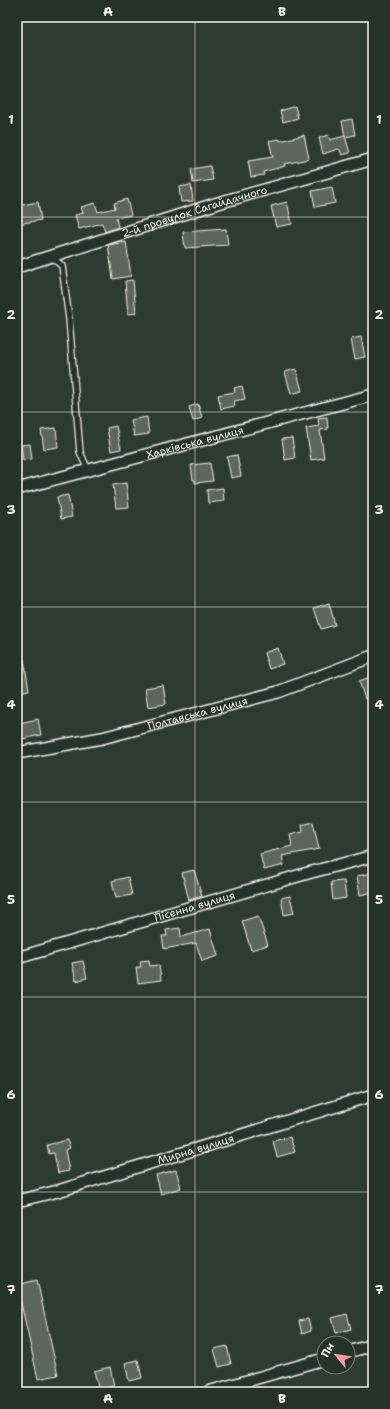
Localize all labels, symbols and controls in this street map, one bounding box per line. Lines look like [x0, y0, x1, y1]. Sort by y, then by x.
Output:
text: A [103, 3, 113, 20]
text: B [278, 3, 286, 20]
text: 1 [8, 111, 14, 128]
text: 1 [376, 111, 382, 128]
street label: 2-й провулок Сагайдачного [120, 182, 269, 241]
text: 2 [6, 306, 16, 323]
text: 2 [374, 306, 384, 323]
street label: Харківська вулиця [145, 422, 245, 463]
text: 3 [6, 501, 16, 518]
text: 3 [374, 501, 384, 518]
street label: Полтавська вулиця [146, 693, 249, 734]
text: 4 [6, 696, 16, 713]
text: 4 [374, 696, 384, 713]
street label: Пісенна вулиця [152, 888, 237, 926]
text: 5 [7, 891, 15, 908]
text: 5 [375, 891, 383, 908]
text: 6 [6, 1086, 16, 1103]
text: 6 [374, 1086, 384, 1103]
street label: Мирна вулиця [156, 1131, 236, 1168]
text: 7 [6, 1281, 16, 1298]
text: 7 [374, 1281, 384, 1298]
north arrow [316, 1335, 356, 1375]
text: Пн [318, 1340, 338, 1360]
text: A [103, 1390, 113, 1407]
text: B [278, 1390, 286, 1407]

